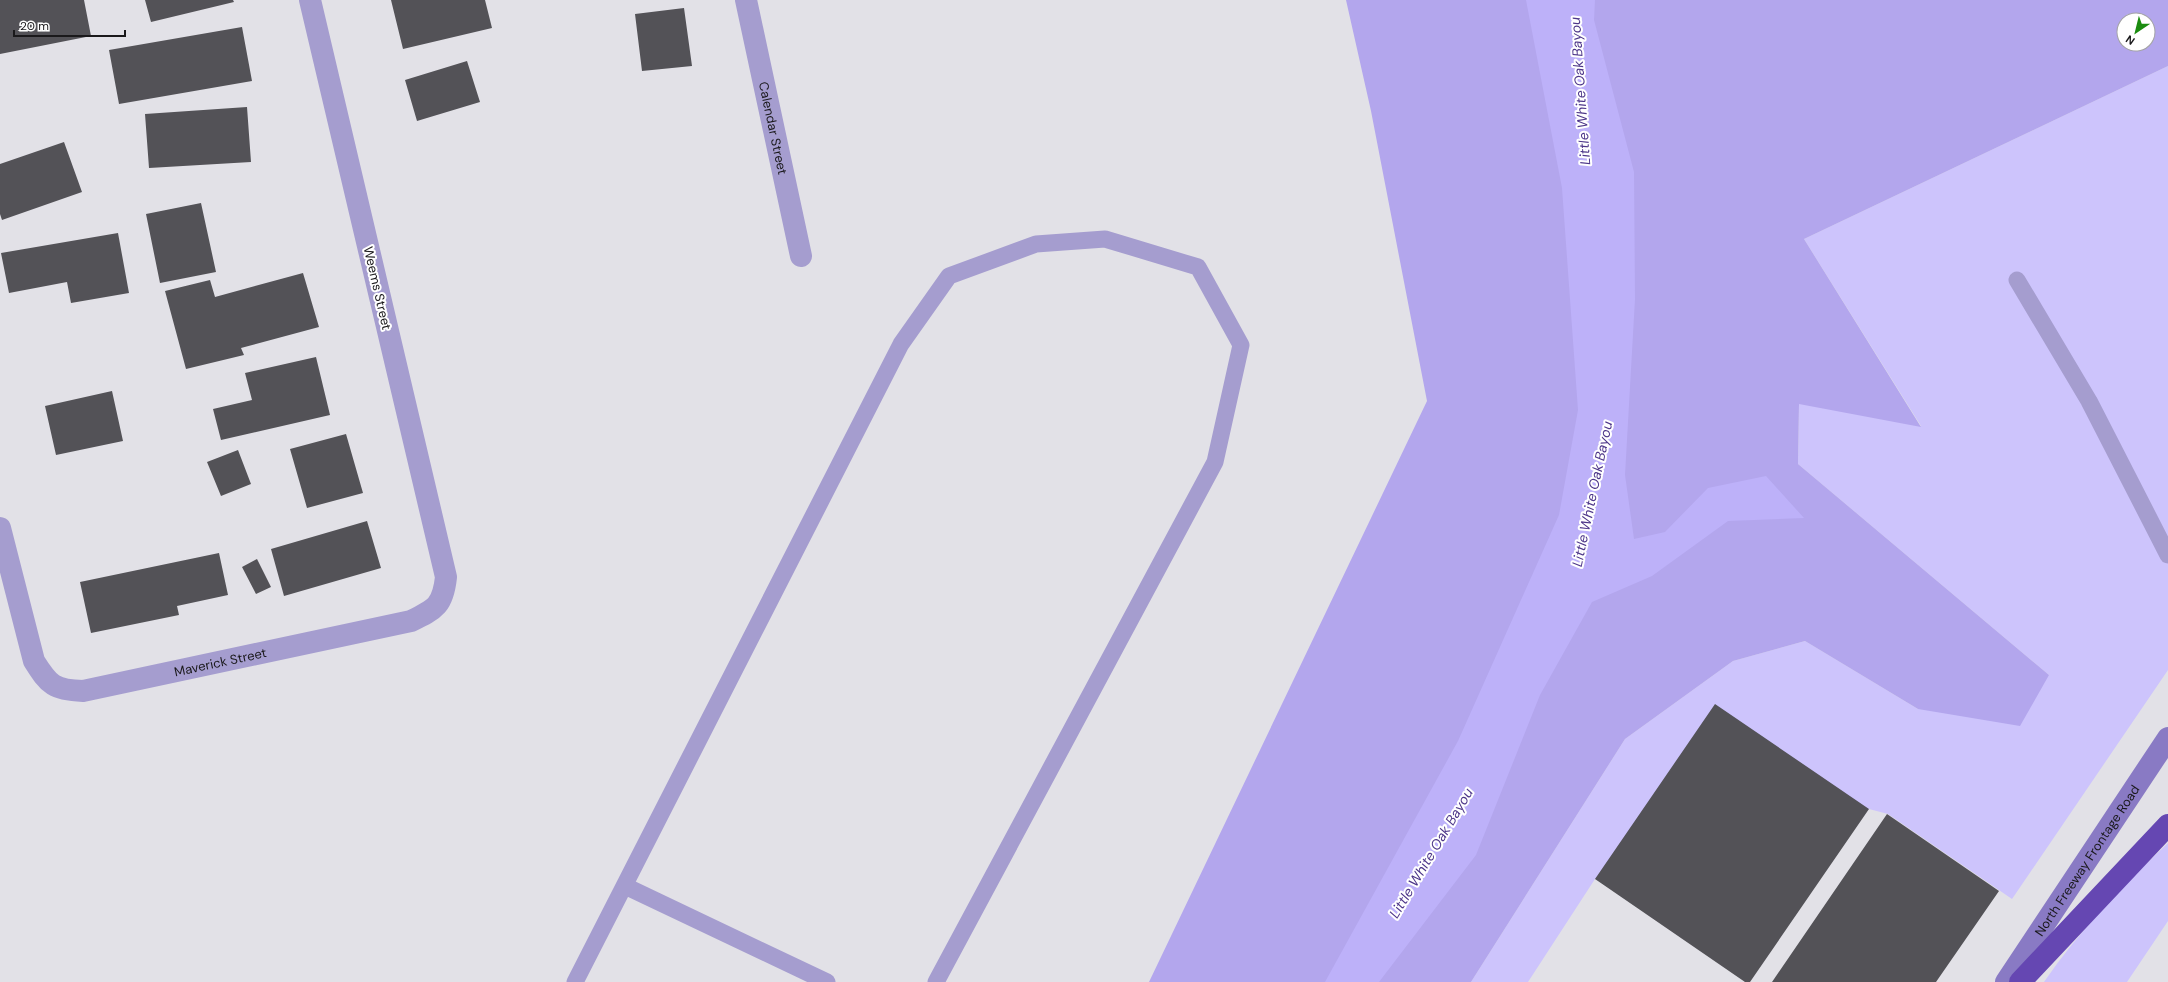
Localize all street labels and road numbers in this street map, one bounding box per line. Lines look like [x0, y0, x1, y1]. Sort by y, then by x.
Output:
street label: Calendar Street [755, 80, 791, 176]
street label: Weems Street [360, 245, 395, 331]
street label: Maverick Street [173, 644, 268, 680]
street label: North Freeway Frontage Road [2031, 782, 2143, 939]

